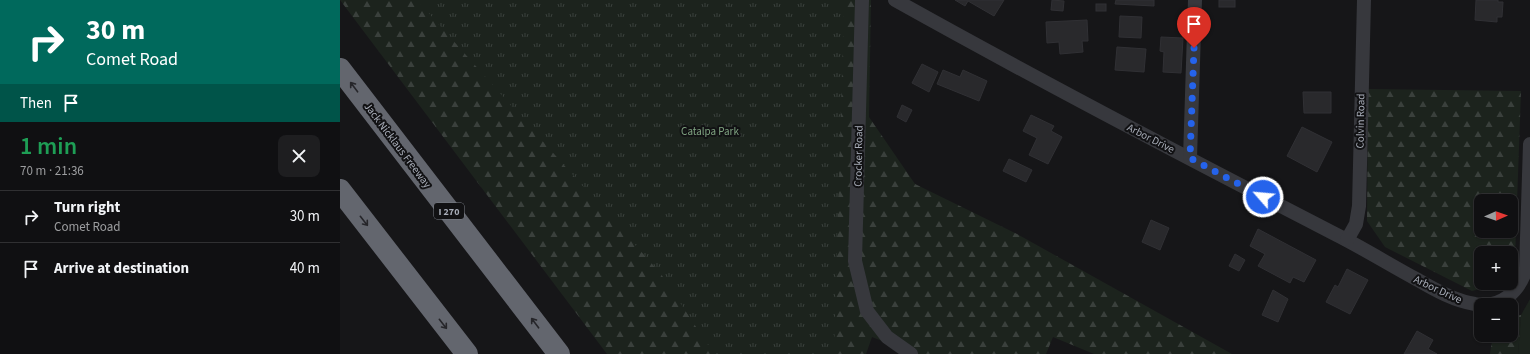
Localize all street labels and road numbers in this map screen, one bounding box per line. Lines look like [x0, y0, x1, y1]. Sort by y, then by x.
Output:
street label: Colvin Road [1353, 94, 1368, 148]
street label: Jack Nicklaus Freeway [361, 100, 435, 191]
street label: Arbor Drive [1124, 120, 1178, 157]
street label: Crocker Road [850, 125, 867, 187]
road number: I 270 [434, 203, 464, 219]
street label: Arbor Drive [1411, 272, 1465, 307]

